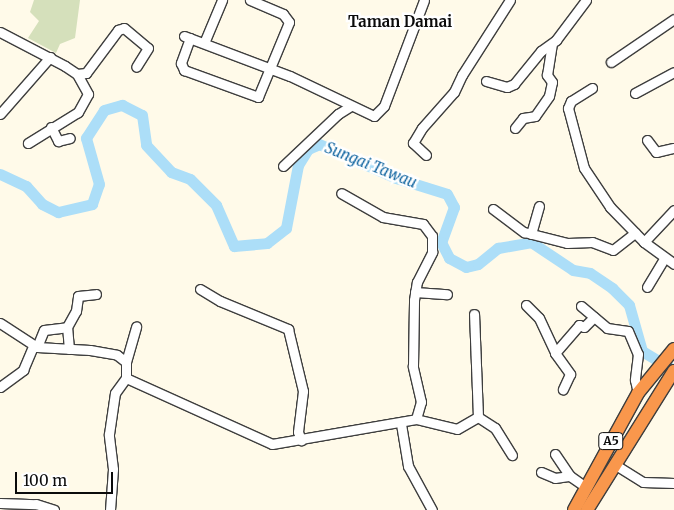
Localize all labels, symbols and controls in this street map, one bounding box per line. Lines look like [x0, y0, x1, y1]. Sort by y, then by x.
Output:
district label: Taman Damai [348, 13, 452, 31]
water label: Sungai Tawau [322, 138, 420, 192]
road number: A5 [597, 432, 625, 451]
scale bar [18, 462, 115, 494]
text: 100 m [23, 471, 67, 490]

